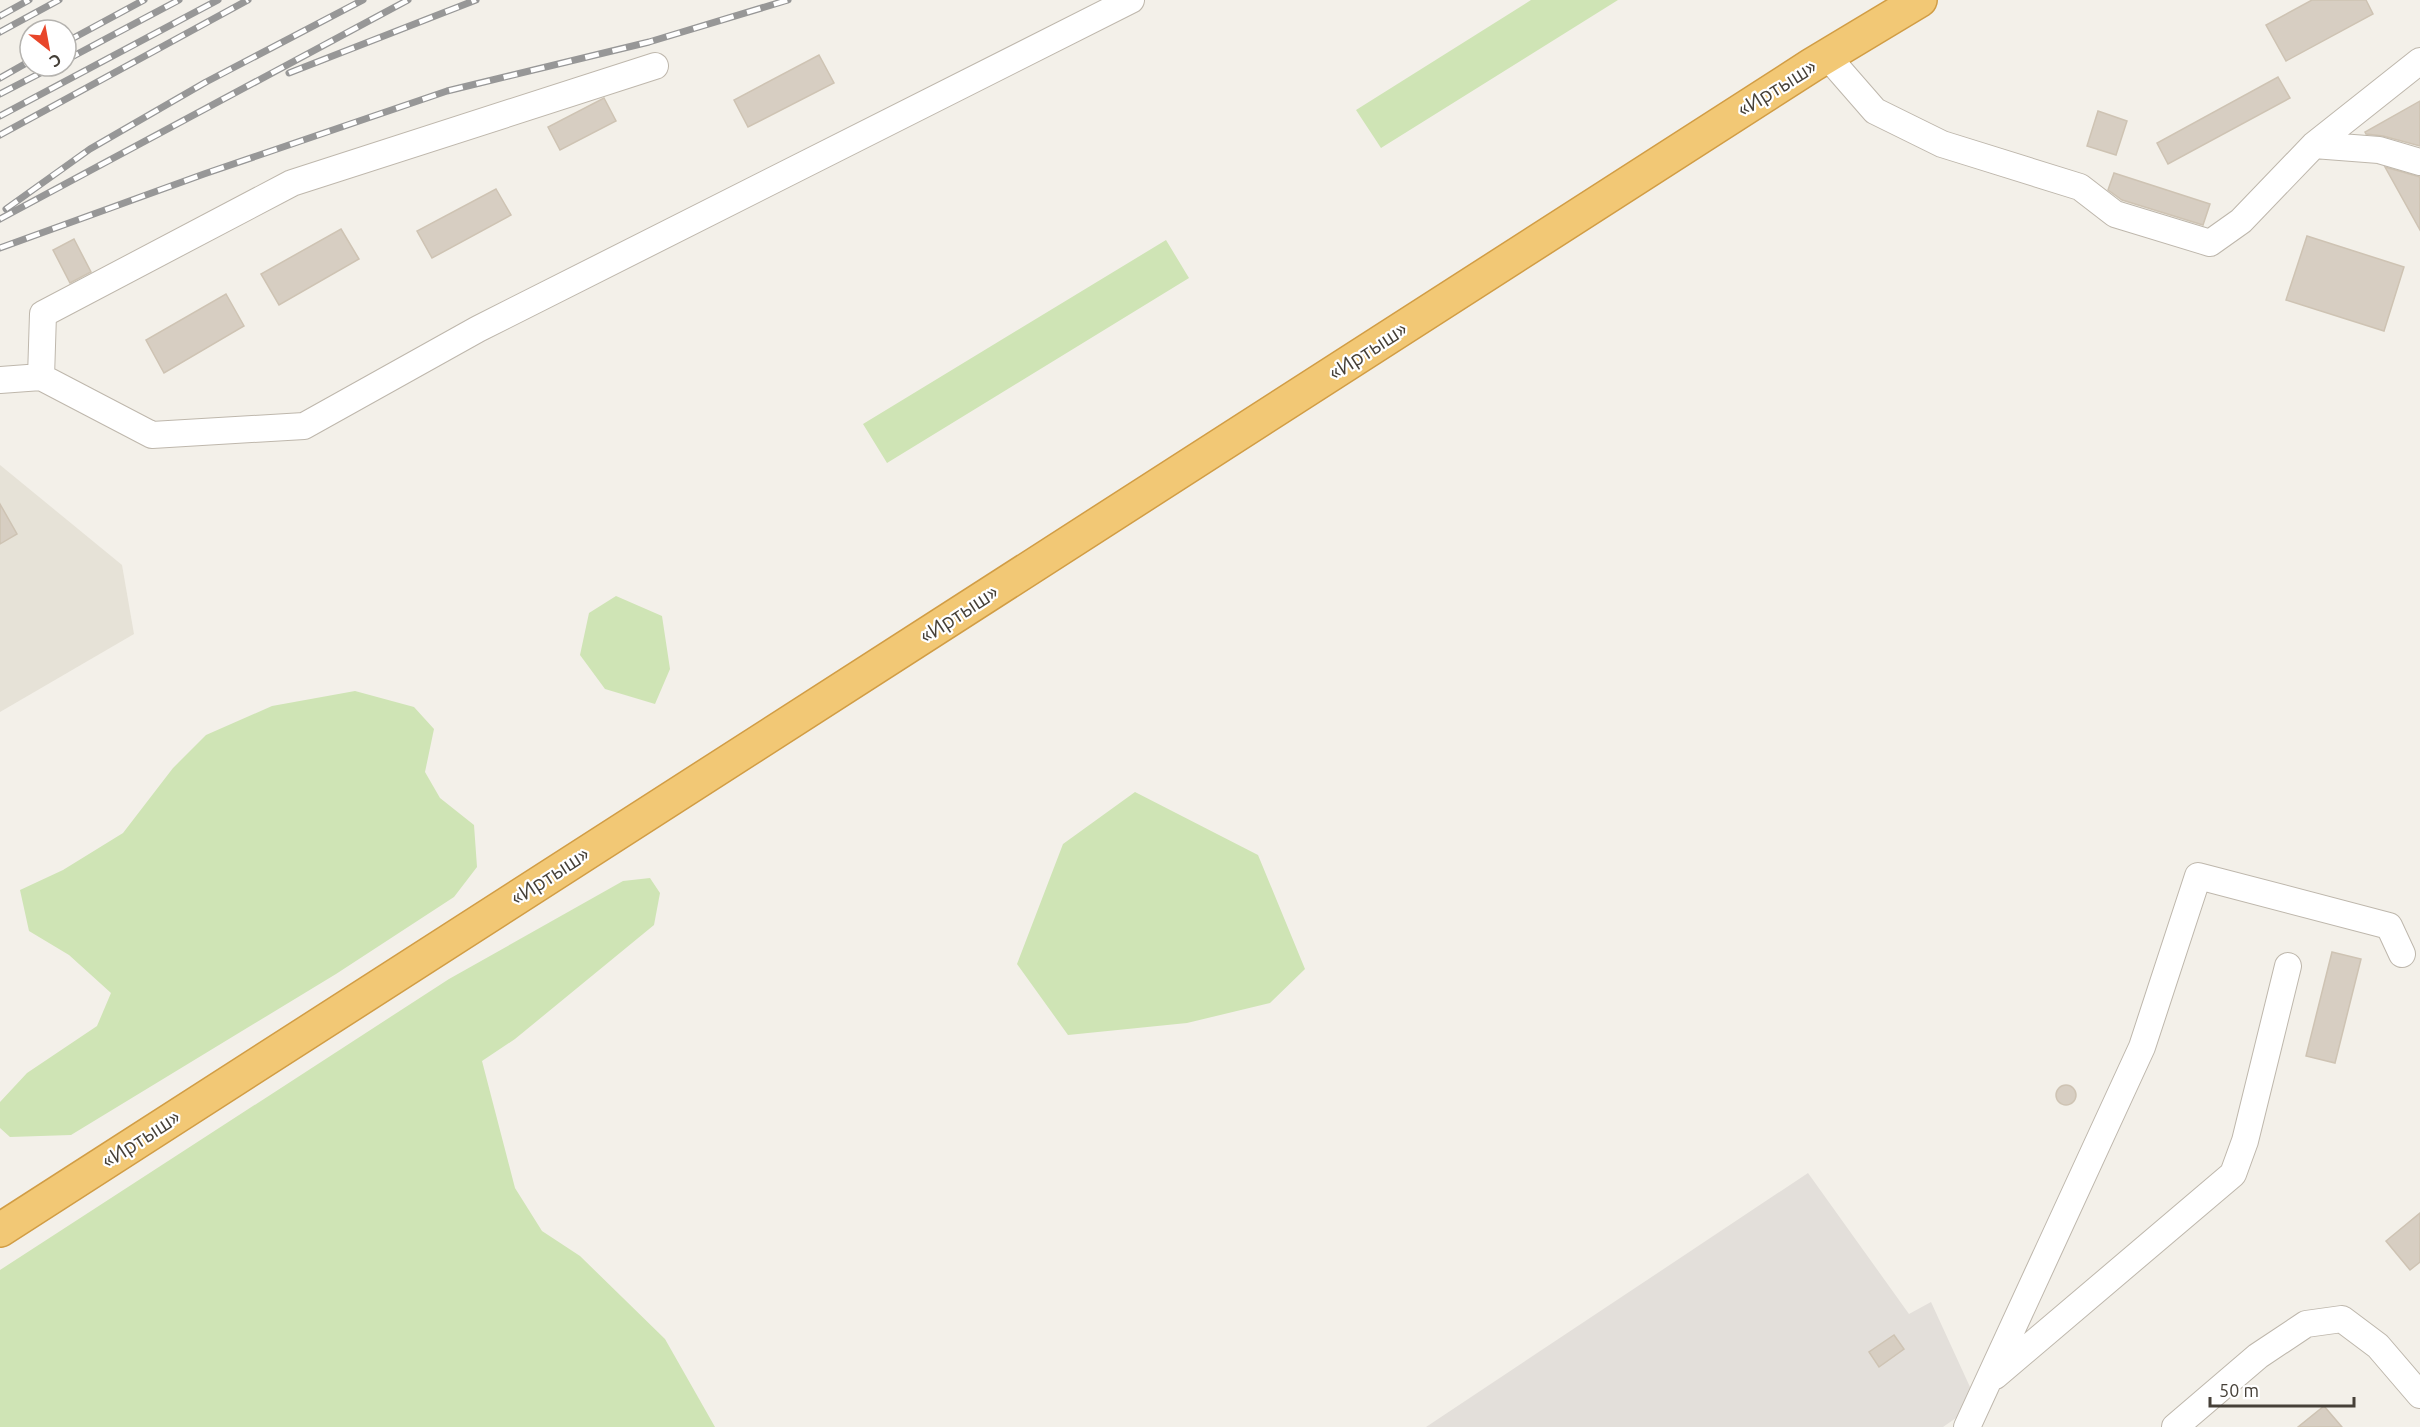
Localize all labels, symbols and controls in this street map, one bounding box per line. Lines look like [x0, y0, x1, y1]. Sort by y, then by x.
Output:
north arrow [18, 18, 78, 78]
text: С [47, 51, 65, 71]
street label: «Иртыш» [1732, 53, 1821, 121]
street label: «Иртыш» [1324, 316, 1411, 384]
street label: «Иртыш» [915, 579, 1002, 647]
street label: «Иртыш» [506, 841, 593, 909]
street label: «Иртыш» [97, 1104, 184, 1172]
scale bar [2210, 1370, 2354, 1408]
text: 50 m [2219, 1380, 2259, 1400]

